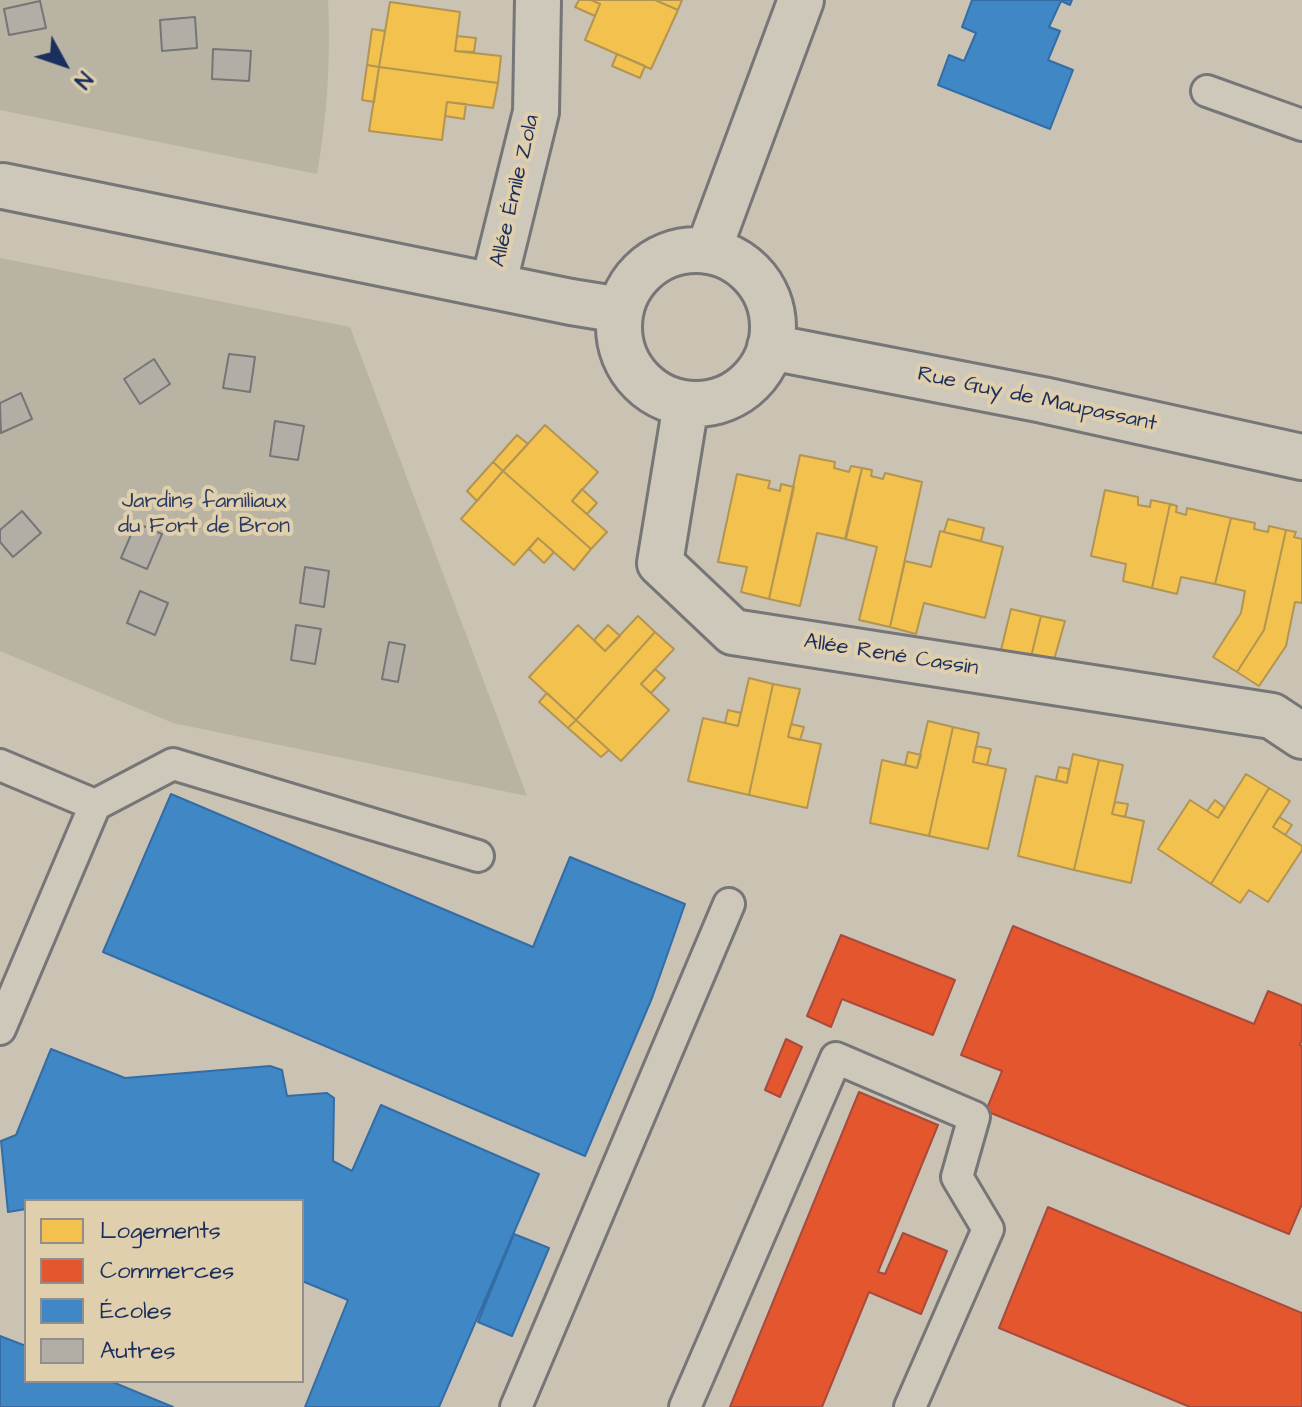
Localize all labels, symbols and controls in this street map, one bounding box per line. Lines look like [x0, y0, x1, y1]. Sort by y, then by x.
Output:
north arrow [24, 24, 104, 104]
text: N [66, 64, 99, 95]
street label: Allée Émile Zola [486, 112, 546, 270]
street label: Rue Guy de Maupassant [915, 362, 1159, 438]
park label: Jardins familiaux du Fort de Bron [118, 489, 290, 540]
street label: Allée René Cassin [802, 629, 980, 683]
legend [24, 1199, 304, 1383]
text: Logements [100, 1214, 221, 1248]
text: Commerces [100, 1254, 234, 1288]
text: Écoles [100, 1294, 172, 1328]
text: Autres [100, 1334, 176, 1368]

